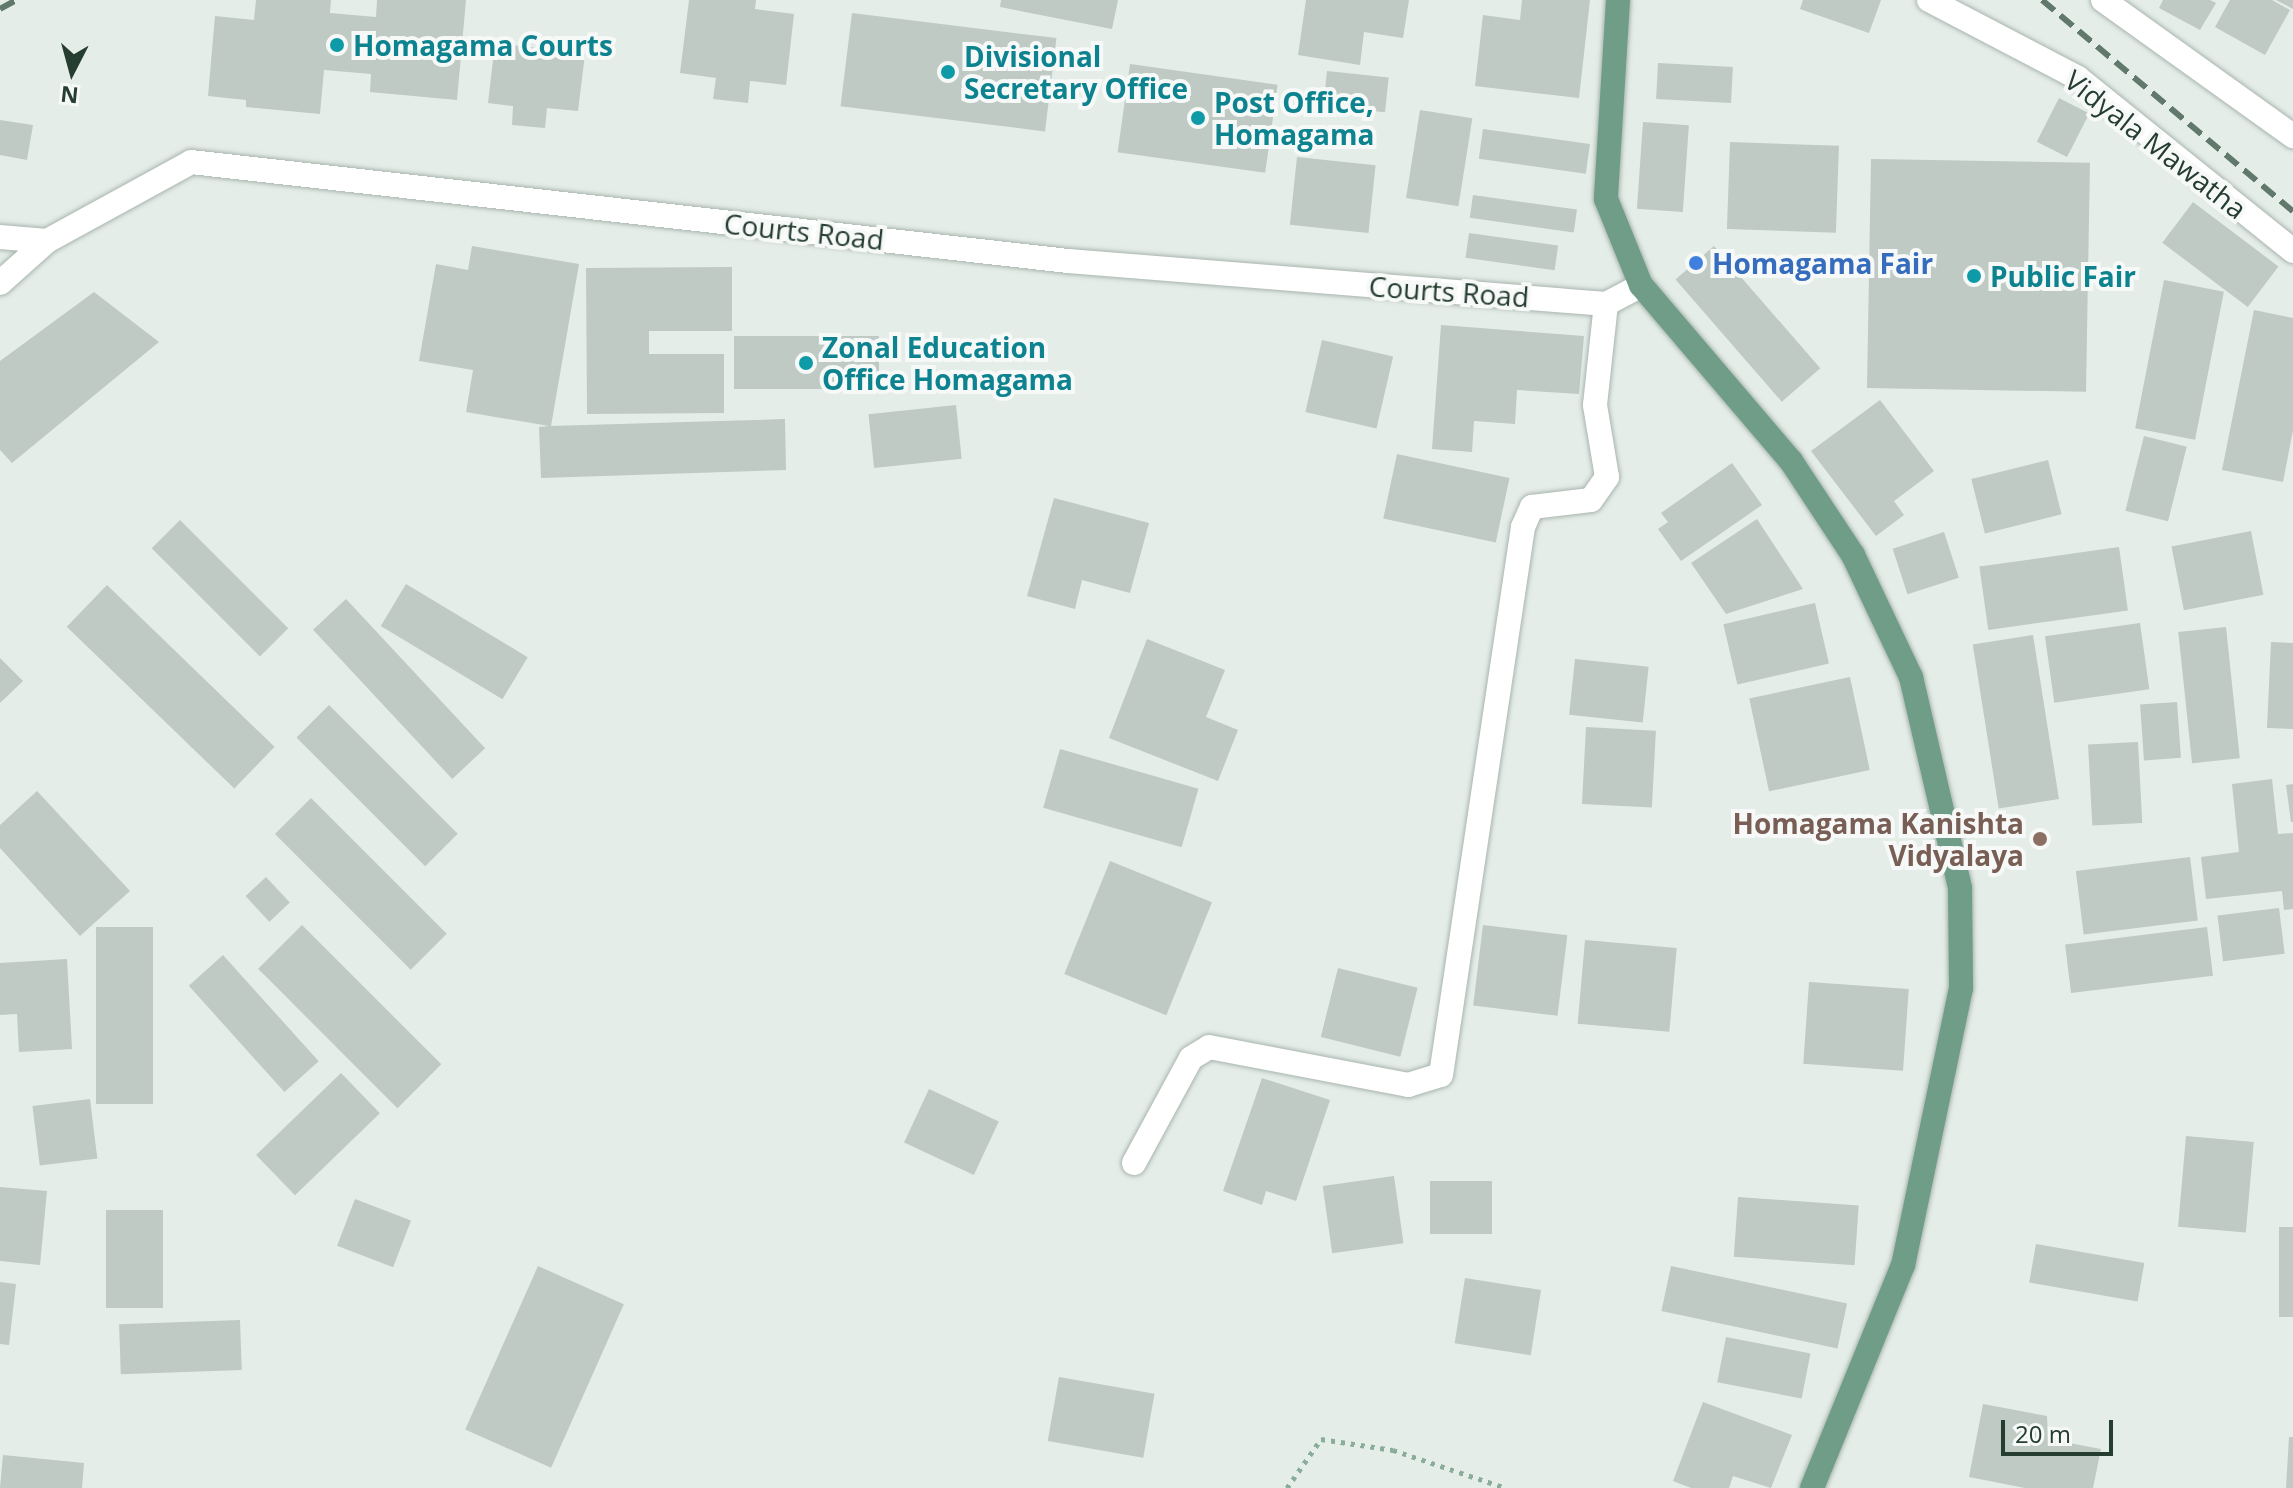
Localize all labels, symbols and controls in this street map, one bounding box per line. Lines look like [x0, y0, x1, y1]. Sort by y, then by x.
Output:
place label: Homagama Courts [353, 28, 613, 62]
north arrow [32, 32, 112, 112]
marker: Homagama Courts [328, 36, 346, 54]
place label: Divisional Secretary Office [964, 39, 1188, 105]
marker: Divisional Secretary Office [939, 63, 957, 81]
street label: Vidyala Mawatha [2059, 63, 2253, 225]
text: N [59, 80, 80, 112]
place label: Post Office, Homagama [1214, 85, 1374, 151]
marker: Post Office, Homagama [1189, 109, 1207, 127]
street label: Courts Road [722, 206, 886, 256]
place label: Homagama Fair [1712, 246, 1933, 280]
marker: Homagama Fair [1687, 254, 1705, 272]
place label: Public Fair [1990, 259, 2136, 293]
marker: Public Fair [1965, 267, 1983, 285]
street label: Courts Road [1368, 269, 1530, 313]
place label: Zonal Education Office Homagama [822, 330, 1073, 396]
marker: Zonal Education Office Homagama [797, 354, 815, 372]
place label: Homagama Kanishta Vidyalaya [1733, 806, 2024, 872]
marker: Homagama Kanishta Vidyalaya [2031, 830, 2049, 848]
scale bar [2005, 1404, 2117, 1454]
text: 20 m [2015, 1417, 2071, 1450]

